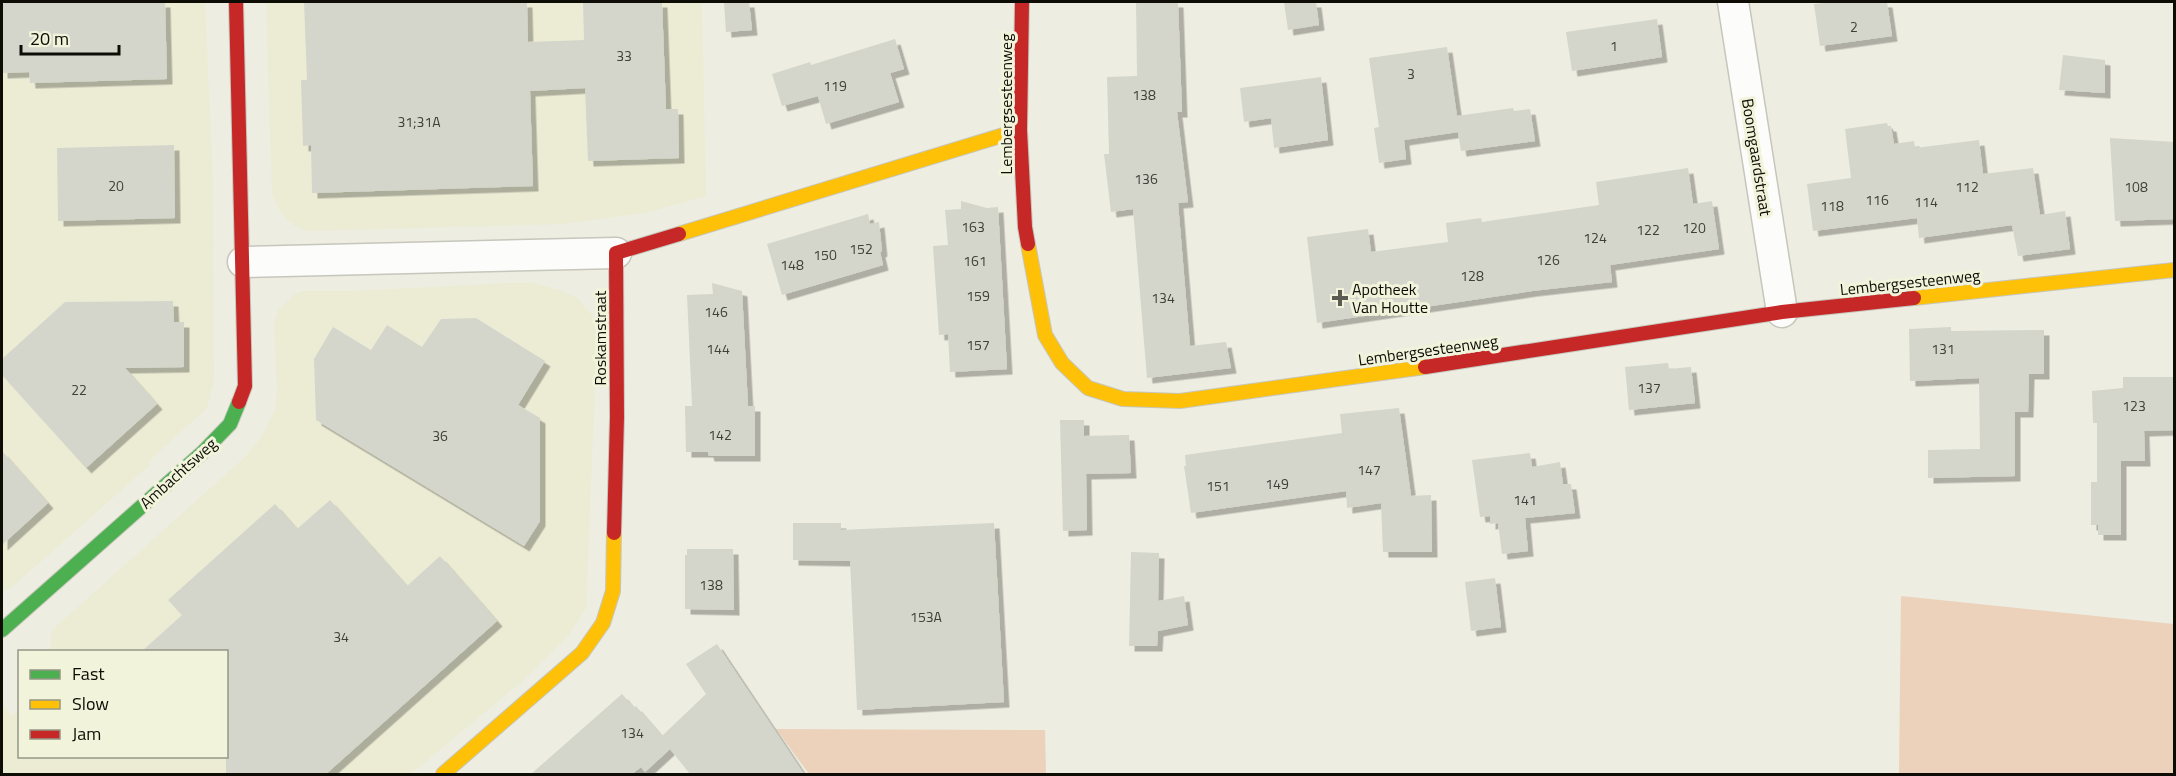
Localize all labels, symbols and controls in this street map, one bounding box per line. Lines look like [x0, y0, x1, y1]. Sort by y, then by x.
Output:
house number: 2 [1850, 16, 1858, 37]
scale bar [21, 18, 118, 56]
text: 20 m [30, 25, 69, 52]
street label: Lembergsesteenweg [994, 34, 1018, 174]
house number: 1 [1610, 35, 1618, 56]
house number: 33 [616, 45, 632, 66]
house number: 3 [1407, 63, 1415, 84]
house number: 119 [823, 75, 847, 96]
house number: 138 [1132, 84, 1156, 105]
street label: Boomgaardstraat [1736, 97, 1778, 218]
house number: 31;31A [397, 111, 441, 132]
house number: 136 [1134, 168, 1158, 189]
house number: 20 [108, 175, 124, 196]
house number: 112 [1955, 176, 1979, 197]
house number: 108 [2124, 176, 2148, 197]
house number: 116 [1865, 189, 1889, 210]
house number: 114 [1914, 191, 1938, 212]
house number: 118 [1820, 195, 1844, 216]
house number: 163 [961, 216, 985, 237]
house number: 120 [1682, 217, 1706, 238]
house number: 122 [1636, 219, 1660, 240]
house number: 124 [1583, 227, 1607, 248]
house number: 152 [849, 238, 873, 259]
house number: 150 [813, 244, 837, 265]
house number: 126 [1536, 249, 1560, 270]
house number: 161 [963, 250, 987, 271]
house number: 148 [780, 254, 804, 275]
street label: Lembergsesteenweg [1839, 263, 1981, 301]
house number: 128 [1460, 265, 1484, 286]
place label: Apotheek Van Houtte [1352, 277, 1428, 319]
house number: 159 [966, 285, 990, 306]
house number: 134 [1151, 287, 1175, 308]
street label: Roskamstraat [588, 290, 612, 385]
marker: Apotheek Van Houtte [1333, 291, 1347, 305]
house number: 146 [704, 301, 728, 322]
street label: Lembergsesteenweg [1357, 328, 1499, 372]
house number: 157 [966, 334, 990, 355]
house number: 144 [706, 338, 730, 359]
house number: 131 [1931, 338, 1955, 359]
house number: 137 [1637, 377, 1661, 398]
house number: 22 [71, 379, 87, 400]
house number: 123 [2122, 395, 2146, 416]
house number: 142 [708, 424, 732, 445]
house number: 36 [432, 425, 448, 446]
street label: Ambachtsweg [134, 432, 222, 514]
house number: 147 [1357, 459, 1381, 480]
house number: 149 [1265, 473, 1289, 494]
house number: 151 [1206, 475, 1230, 496]
house number: 141 [1513, 489, 1537, 510]
house number: 138 [699, 574, 723, 595]
house number: 153A [910, 606, 943, 627]
house number: 34 [333, 626, 349, 647]
legend [18, 650, 228, 758]
text: Fast [72, 660, 105, 687]
text: Slow [72, 690, 109, 717]
text: Jam [72, 720, 101, 747]
house number: 134 [620, 722, 644, 743]

